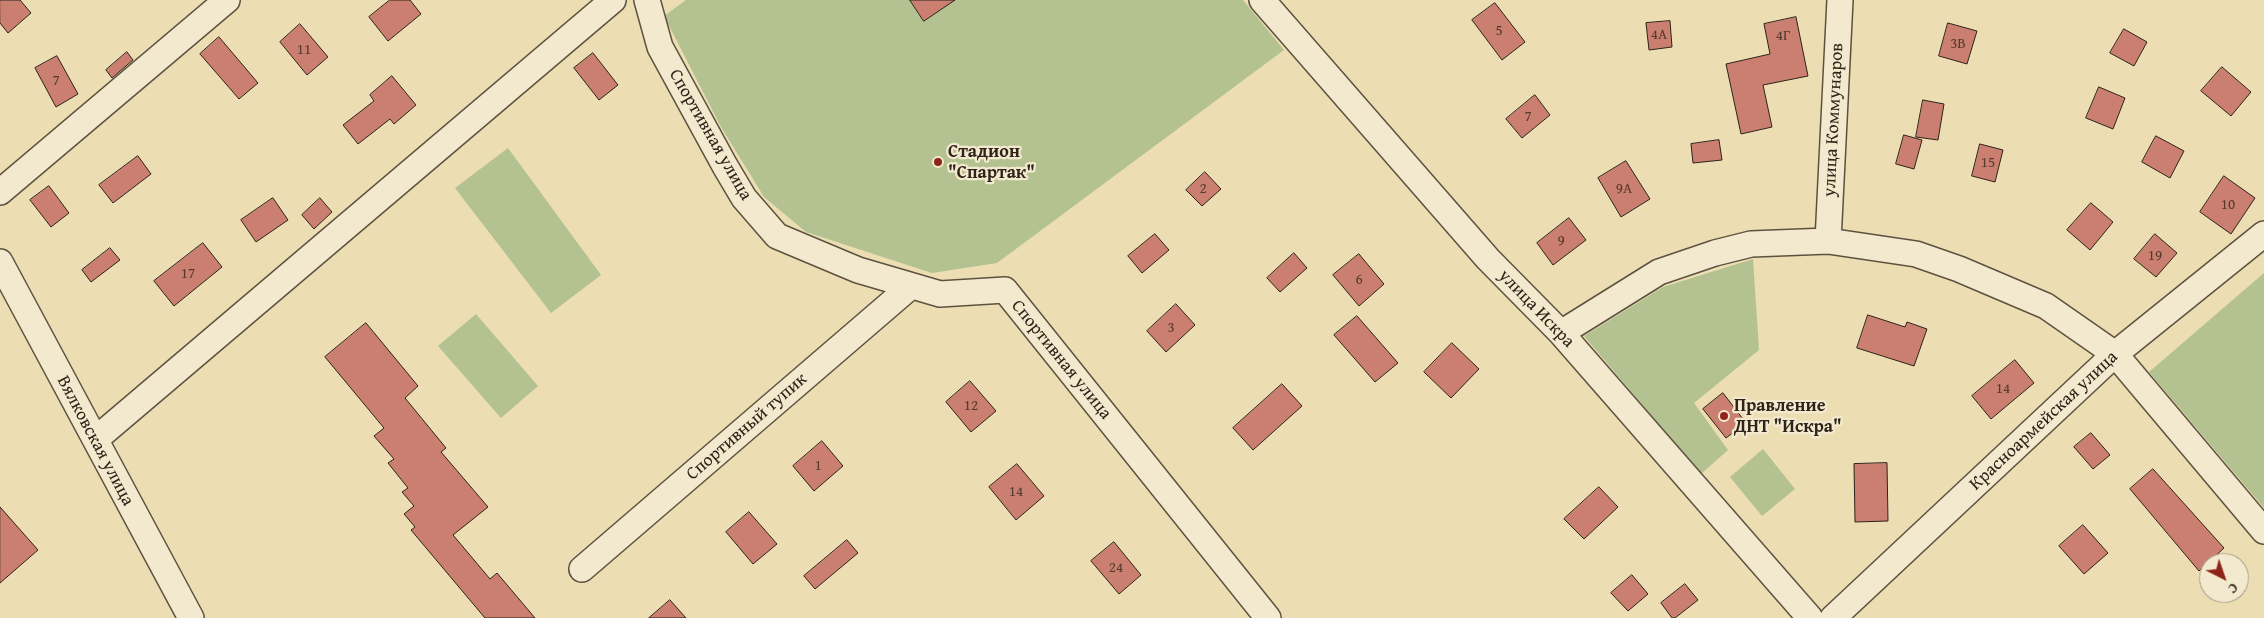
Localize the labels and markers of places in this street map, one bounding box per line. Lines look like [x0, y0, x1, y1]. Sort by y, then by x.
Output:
place label: Стадион "Спартак" [948, 141, 1035, 183]
marker: Стадион "Спартак" [932, 156, 944, 168]
place label: Правление ДНТ "Искра" [1734, 395, 1842, 438]
marker: Правление ДНТ "Искра" [1718, 410, 1730, 422]

